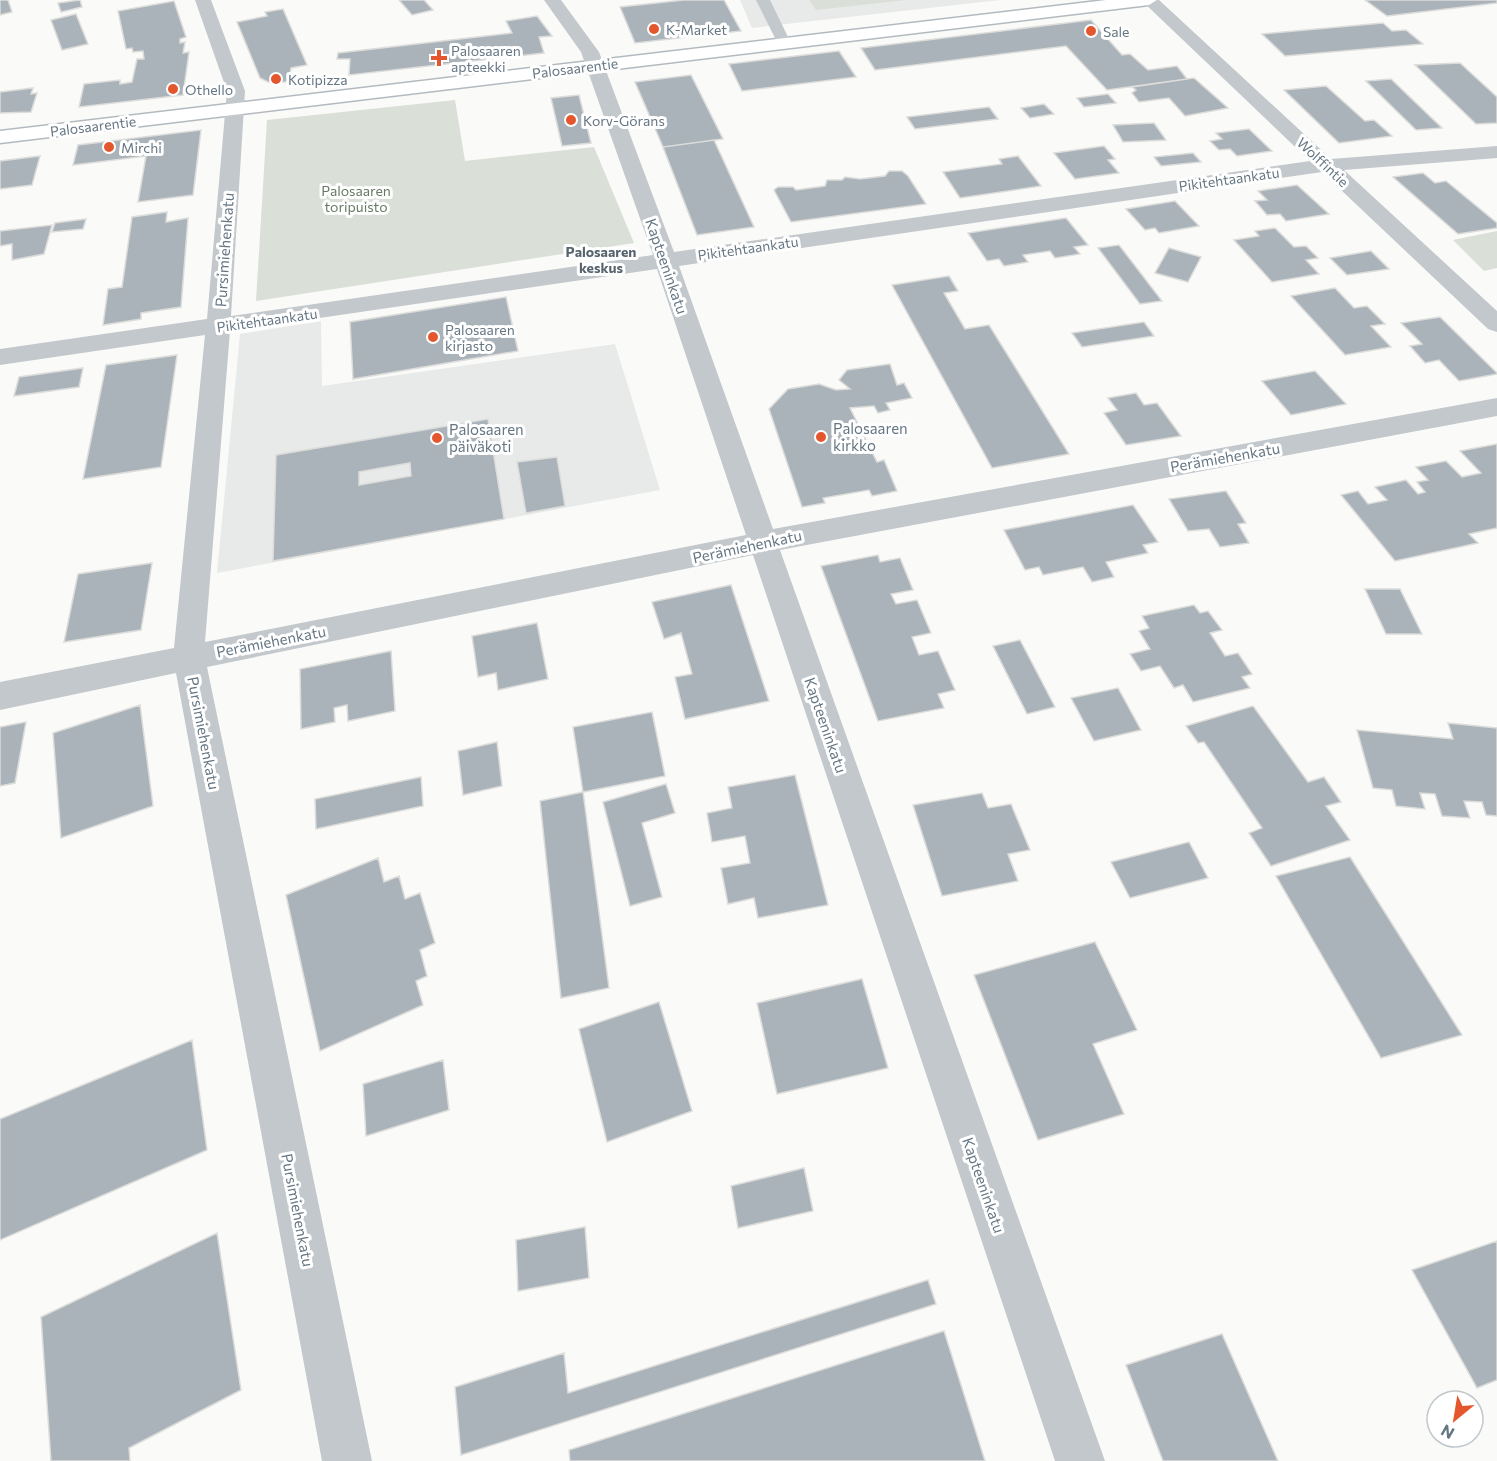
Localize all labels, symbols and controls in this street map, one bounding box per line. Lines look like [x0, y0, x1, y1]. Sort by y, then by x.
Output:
place label: K-Market [666, 21, 727, 38]
marker: K-Market [647, 22, 661, 36]
place label: Sale [1103, 23, 1129, 40]
marker: Sale [1084, 24, 1098, 38]
place label: Palosaaren apteekki [451, 42, 521, 75]
marker: Palosaaren apteekki [432, 51, 446, 65]
street label: Palosaarentie [531, 54, 619, 82]
place label: Kotipizza [288, 71, 348, 88]
marker: Kotipizza [269, 72, 283, 86]
place label: Othello [185, 81, 233, 98]
marker: Othello [166, 82, 180, 96]
street label: Palosaarentie [49, 112, 137, 140]
place label: Korv-Görans [583, 112, 665, 129]
marker: Korv-Görans [564, 113, 578, 127]
street label: Wolffintie [1294, 134, 1352, 190]
place label: Mirchi [121, 139, 162, 156]
marker: Mirchi [102, 140, 116, 154]
street label: Pikitehtaankatu [1178, 164, 1280, 194]
park label: Palosaaren toripuisto [321, 182, 391, 215]
street label: Pursimiehenkatu [211, 192, 237, 308]
street label: Kapteeninkatu [642, 216, 692, 316]
street label: Pikitehtaankatu [697, 233, 799, 263]
district label: Palosaaren keskus [566, 243, 636, 276]
street label: Pikitehtaankatu [216, 305, 318, 335]
place label: Palosaaren kirjasto [445, 321, 515, 354]
marker: Palosaaren kirjasto [426, 330, 440, 344]
place label: Palosaaren kirkko [833, 419, 908, 454]
place label: Palosaaren päiväkoti [449, 420, 524, 455]
marker: Palosaaren kirkko [814, 430, 828, 444]
marker: Palosaaren päiväkoti [430, 431, 444, 445]
street label: Perämiehenkatu [1169, 438, 1281, 476]
street label: Perämiehenkatu [691, 526, 803, 566]
street label: Perämiehenkatu [215, 622, 327, 660]
street label: Pursimiehenkatu [184, 675, 224, 791]
street label: Kapteeninkatu [801, 675, 851, 775]
street label: Kapteeninkatu [959, 1135, 1009, 1235]
street label: Pursimiehenkatu [278, 1152, 318, 1268]
north arrow [1425, 1389, 1485, 1449]
text: N [1437, 1421, 1457, 1444]

